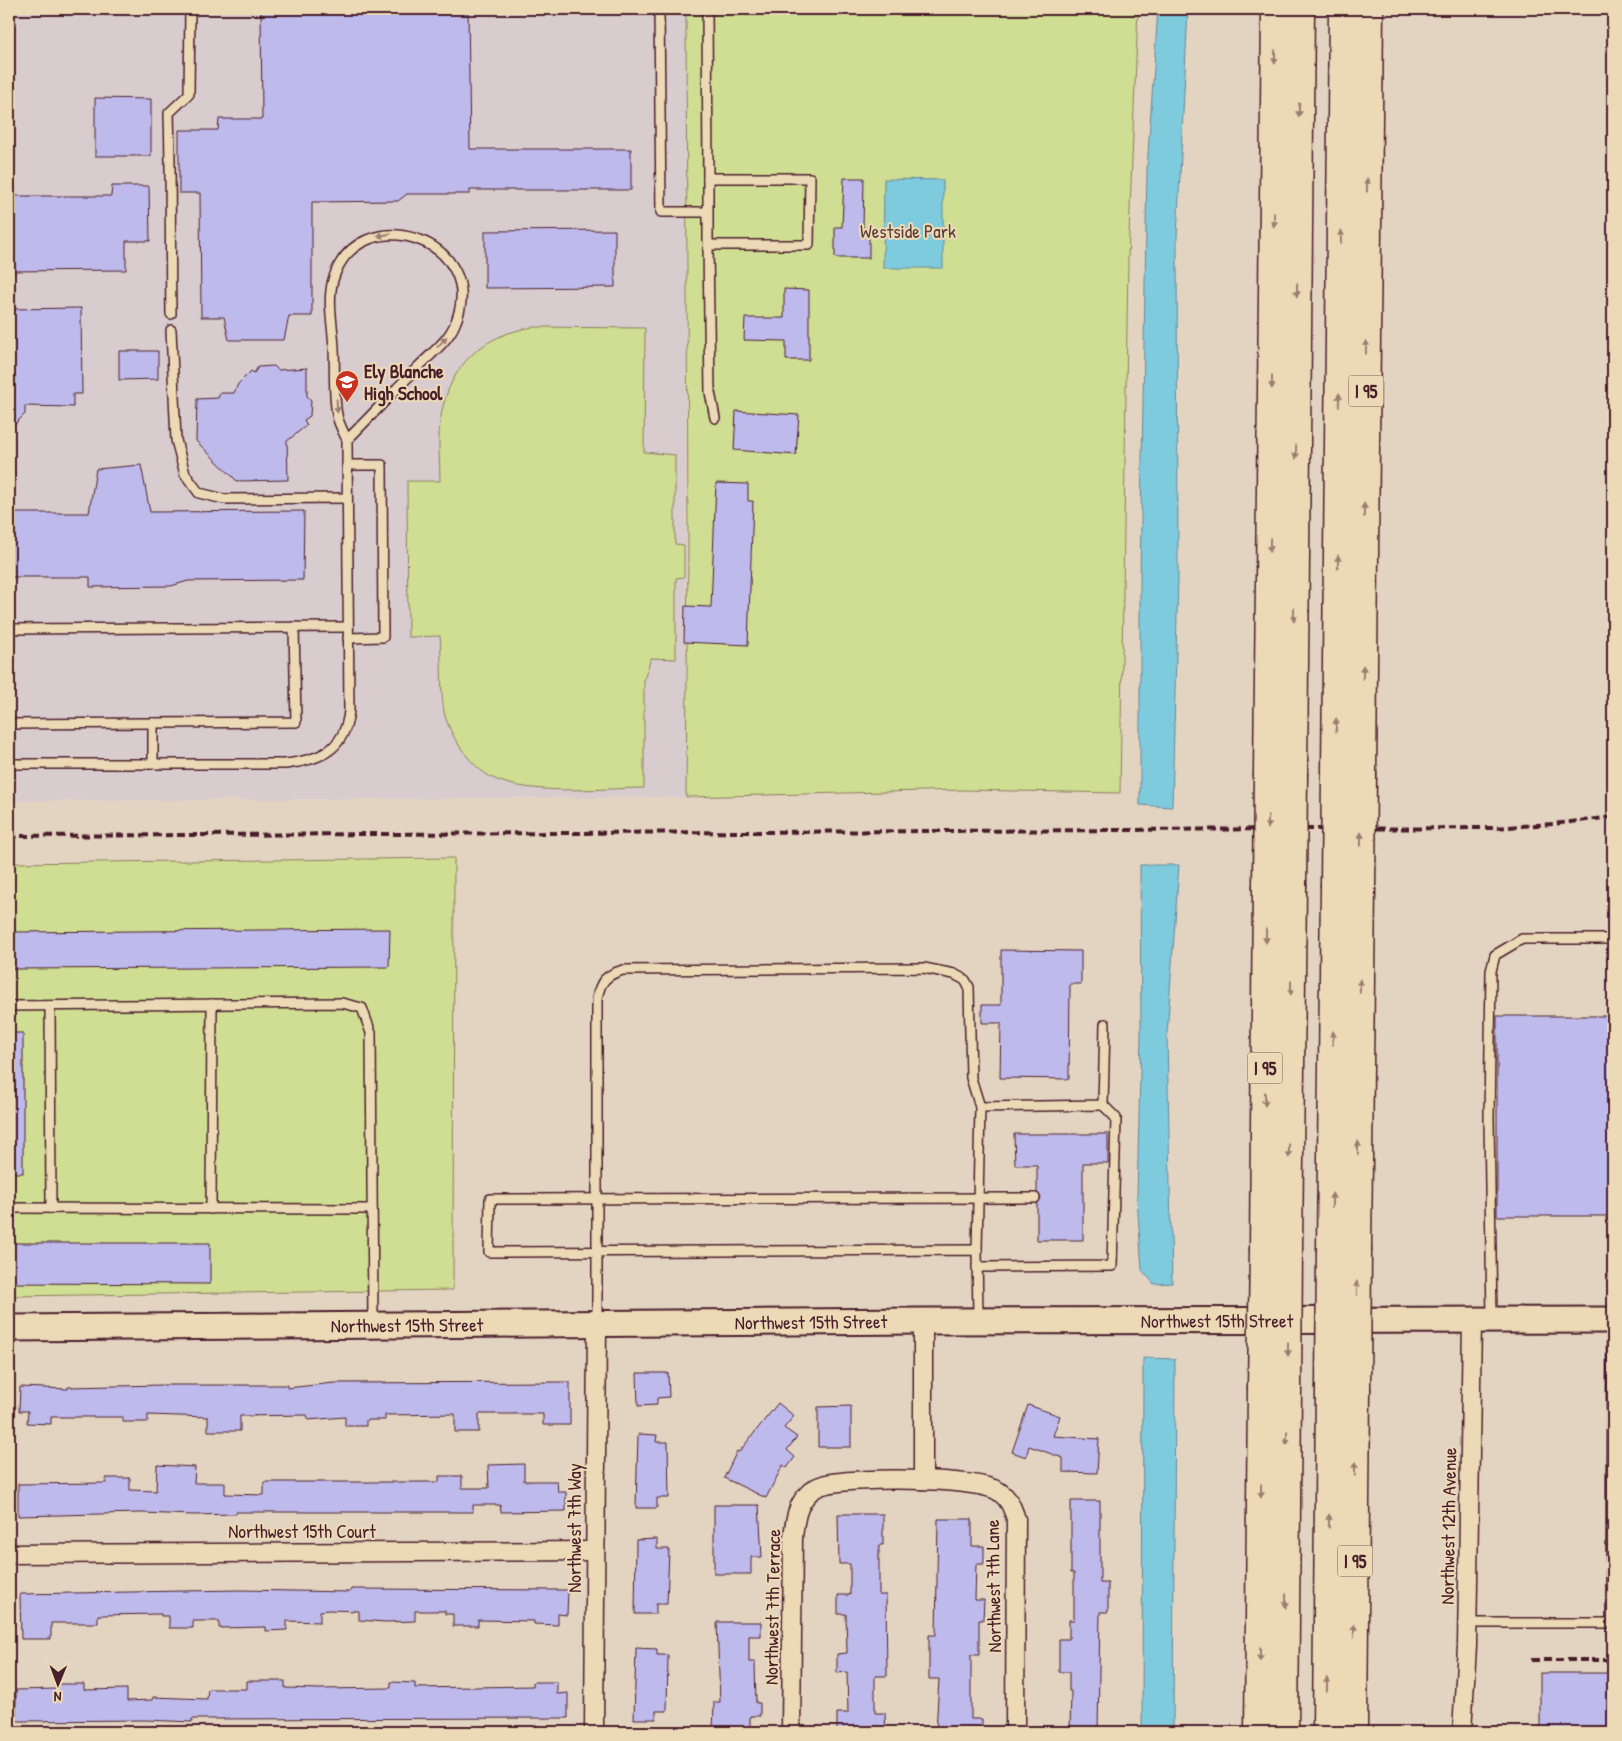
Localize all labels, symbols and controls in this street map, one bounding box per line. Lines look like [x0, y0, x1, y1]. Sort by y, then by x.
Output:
one-way arrow [1271, 50, 1279, 66]
one-way arrow [1295, 102, 1303, 118]
one-way arrow [1364, 176, 1372, 192]
one-way arrow [1270, 212, 1278, 228]
park label: Westside Park [860, 218, 956, 244]
one-way arrow [1337, 229, 1345, 245]
one-way arrow [375, 232, 391, 240]
one-way arrow [1293, 282, 1301, 298]
one-way arrow [436, 337, 448, 349]
one-way arrow [1362, 339, 1370, 355]
place label: Ely Blanche High School [364, 358, 444, 407]
school or university icon: Ely Blanche High School [334, 369, 360, 403]
one-way arrow [1268, 375, 1276, 391]
road number: I 95 [1348, 376, 1384, 406]
one-way arrow [1335, 391, 1343, 407]
one-way arrow [333, 398, 341, 414]
one-way arrow [1292, 445, 1300, 461]
one-way arrow [1361, 501, 1369, 517]
one-way arrow [1266, 537, 1274, 553]
one-way arrow [1334, 554, 1342, 570]
one-way arrow [1290, 607, 1298, 623]
one-way arrow [1359, 664, 1367, 680]
one-way arrow [1332, 716, 1340, 732]
one-way arrow [1263, 814, 1271, 830]
one-way arrow [1358, 830, 1366, 846]
one-way arrow [1262, 929, 1270, 945]
one-way arrow [1356, 977, 1364, 993]
one-way arrow [1286, 981, 1294, 997]
one-way arrow [1329, 1029, 1337, 1045]
road number: I 95 [1248, 1052, 1282, 1084]
one-way arrow [1261, 1091, 1269, 1107]
one-way arrow [1354, 1140, 1362, 1156]
one-way arrow [1285, 1143, 1293, 1159]
one-way arrow [1328, 1192, 1336, 1208]
one-way arrow [1353, 1280, 1361, 1296]
street label: Northwest 15th Street [1141, 1307, 1294, 1334]
street label: Northwest 15th Street [735, 1308, 888, 1335]
street label: Northwest 15th Street [331, 1311, 484, 1339]
one-way arrow [1284, 1341, 1292, 1357]
one-way arrow [1283, 1431, 1291, 1447]
street label: Northwest 12th Avenue [1434, 1447, 1462, 1605]
one-way arrow [1352, 1460, 1360, 1476]
street label: Northwest 7th Way [561, 1463, 587, 1593]
one-way arrow [1257, 1483, 1265, 1499]
one-way arrow [1325, 1513, 1333, 1529]
street label: Northwest 15th Court [228, 1518, 376, 1544]
street label: Northwest 7th Lane [979, 1519, 1007, 1653]
street label: Northwest 7th Terrace [758, 1528, 786, 1685]
road number: I 95 [1338, 1545, 1372, 1576]
one-way arrow [1281, 1593, 1289, 1609]
one-way arrow [1350, 1623, 1358, 1639]
one-way arrow [1256, 1646, 1264, 1662]
north arrow [32, 1658, 82, 1708]
one-way arrow [1323, 1675, 1331, 1691]
text: N [53, 1688, 62, 1707]

